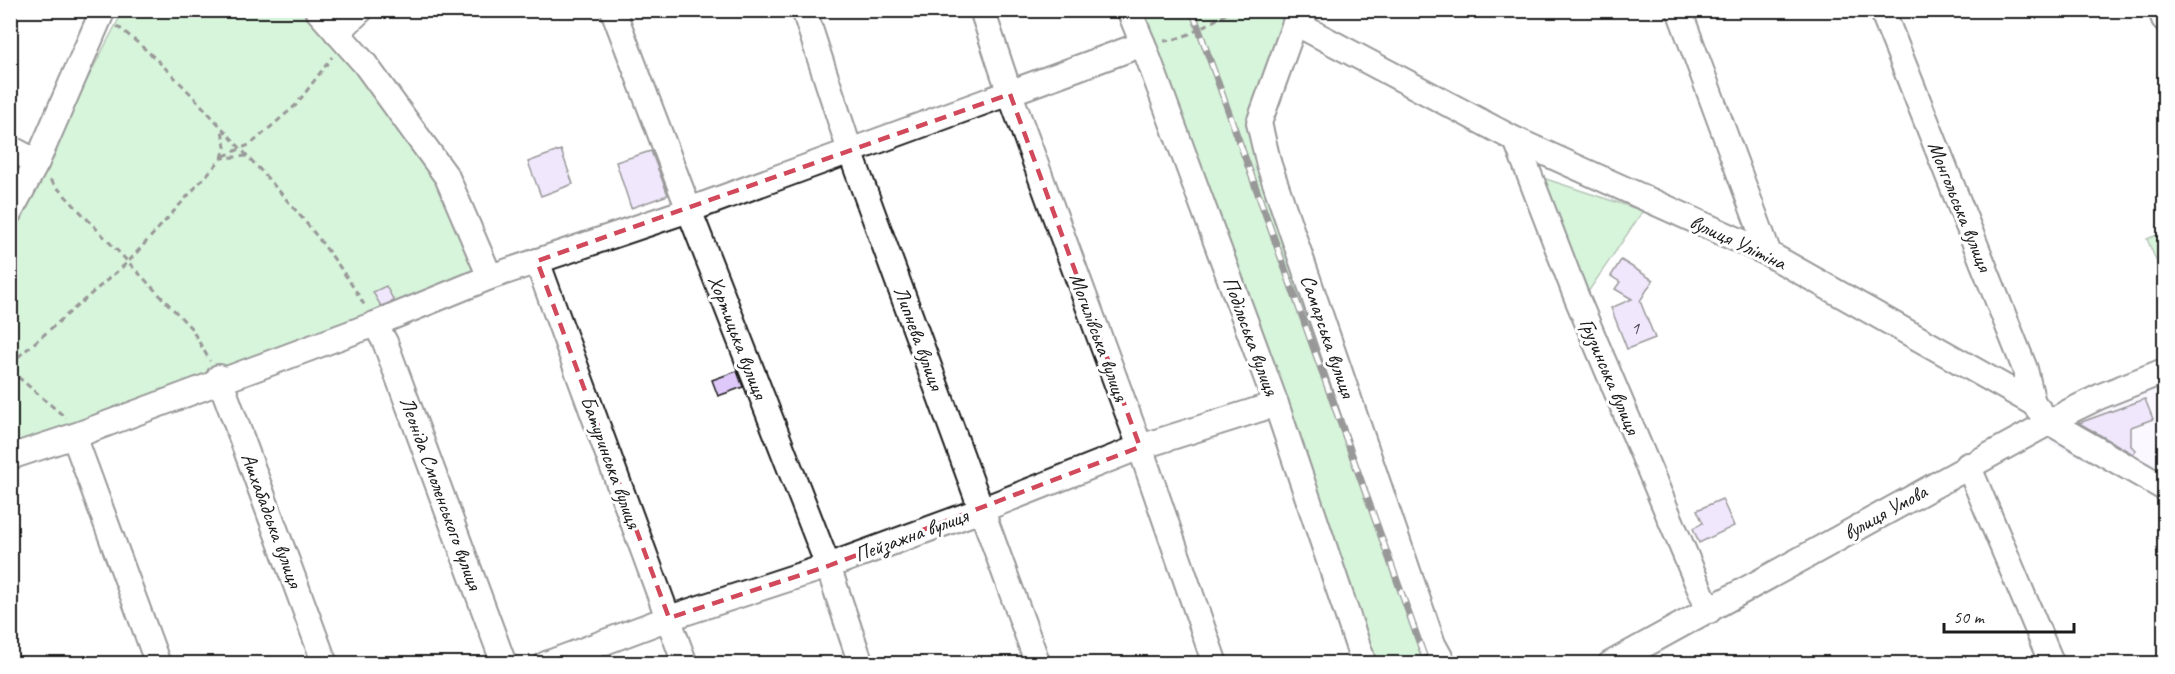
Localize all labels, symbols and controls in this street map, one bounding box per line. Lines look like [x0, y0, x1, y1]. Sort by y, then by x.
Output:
street label: Монгольська вулиця [1922, 137, 1999, 276]
street label: вулиця Улітіна [1686, 208, 1792, 276]
street label: Могилівська вулиця [1064, 269, 1135, 406]
street label: Самарська вулиця [1295, 271, 1362, 402]
street label: Хортицька вулиця [703, 272, 774, 404]
street label: Подільська вулиця [1217, 273, 1285, 400]
street label: Липнева вулиця [888, 283, 950, 395]
street label: Грузинська вулиця [1574, 314, 1647, 440]
house number: 1 [1631, 317, 1640, 339]
street label: Батуринська вулиця [575, 392, 648, 533]
street label: Леоніда Смоленського вулиця [394, 393, 488, 594]
street label: Ашхабадська вулиця [236, 449, 309, 593]
street label: вулиця Умова [1839, 478, 1933, 546]
street label: Пейзажна вулиця [851, 502, 973, 568]
scale bar [1944, 596, 2074, 634]
text: 50 m [1953, 606, 1986, 628]

